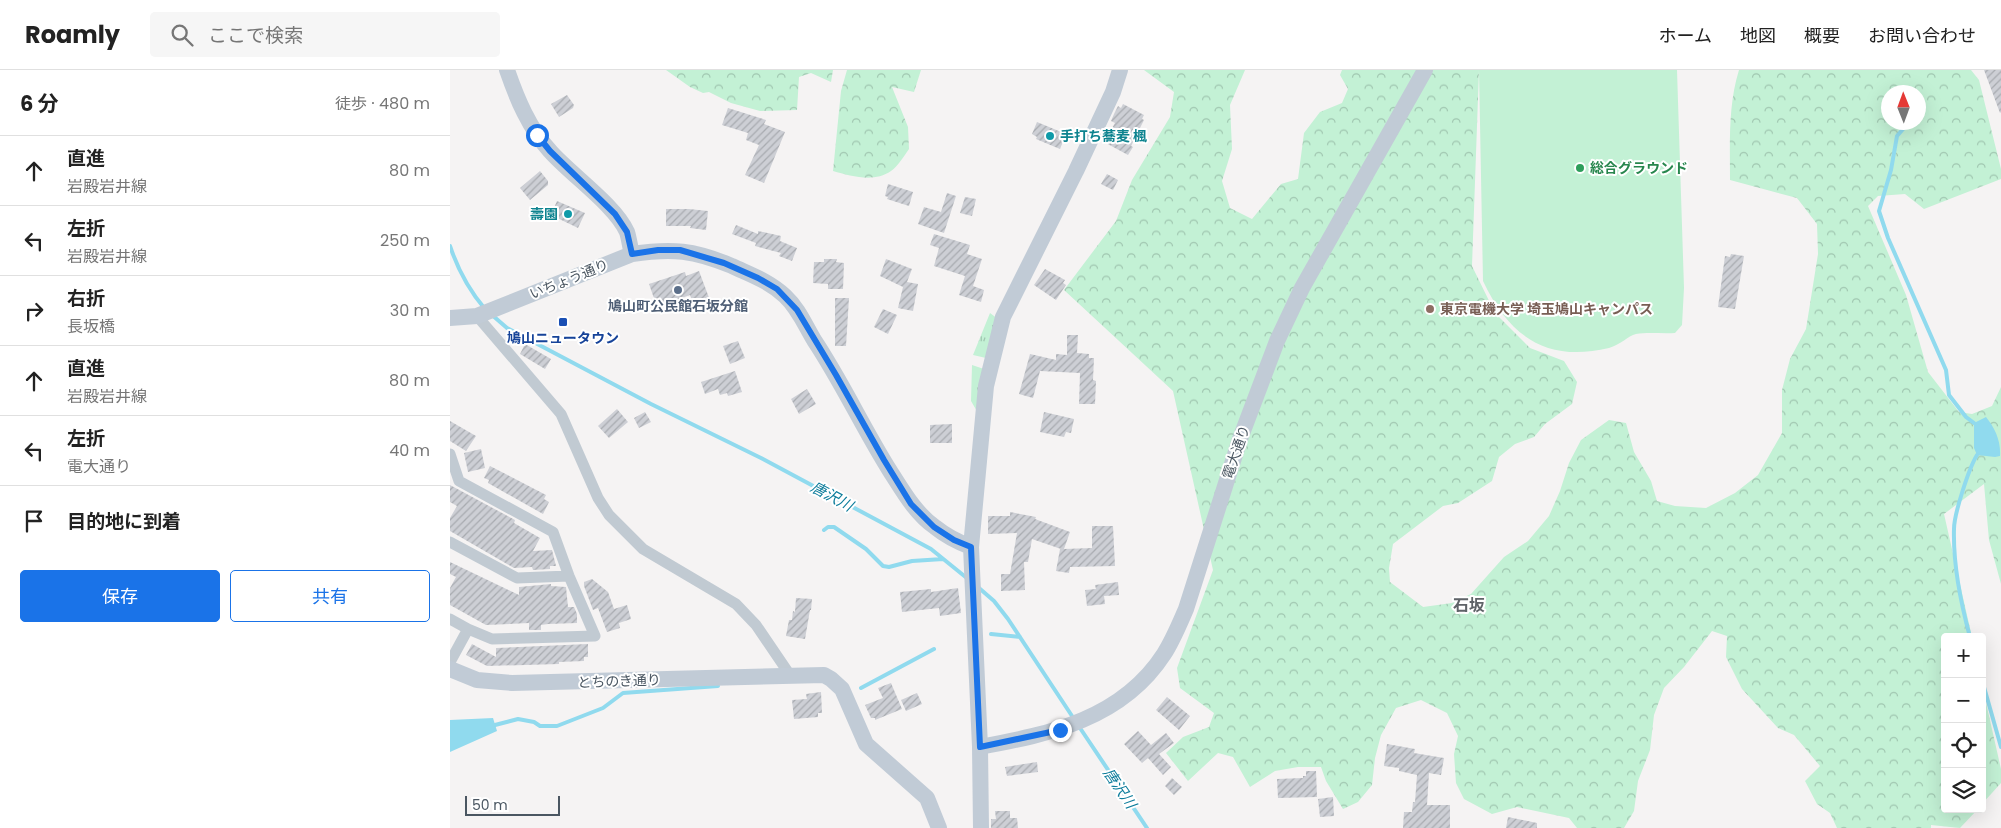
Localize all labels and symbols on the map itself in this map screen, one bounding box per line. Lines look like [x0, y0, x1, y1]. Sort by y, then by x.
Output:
north arrow [1881, 85, 1926, 130]
route start [526, 124, 549, 147]
place label: 手打ち蕎麦 楓 [1060, 126, 1147, 146]
marker: 手打ち蕎麦 楓 [1044, 130, 1056, 142]
place label: 総合グラウンド [1590, 158, 1688, 178]
marker: 総合グラウンド [1574, 162, 1586, 174]
place label: 壽園 [530, 204, 558, 224]
marker: 壽園 [562, 208, 574, 220]
street label: いちょう通り [526, 254, 612, 304]
marker: 鳩山町公民館石坂分館 [672, 284, 684, 296]
place label: 鳩山町公民館石坂分館 [608, 296, 748, 316]
place label: 東京電機大学 埼玉鳩山キャンパス [1440, 299, 1653, 319]
marker: 東京電機大学 埼玉鳩山キャンパス [1424, 303, 1436, 315]
marker: 鳩山ニュータウン [557, 316, 569, 328]
place label: 鳩山ニュータウン [507, 328, 619, 348]
street label: 電大通り [1217, 422, 1255, 482]
water label: 唐沢川 [807, 476, 859, 517]
district label: 石坂 [1453, 594, 1485, 617]
street label: とちのき通り [577, 670, 661, 692]
route end [1049, 719, 1072, 742]
water label: 唐沢川 [1099, 763, 1142, 814]
scale bar [465, 793, 560, 816]

